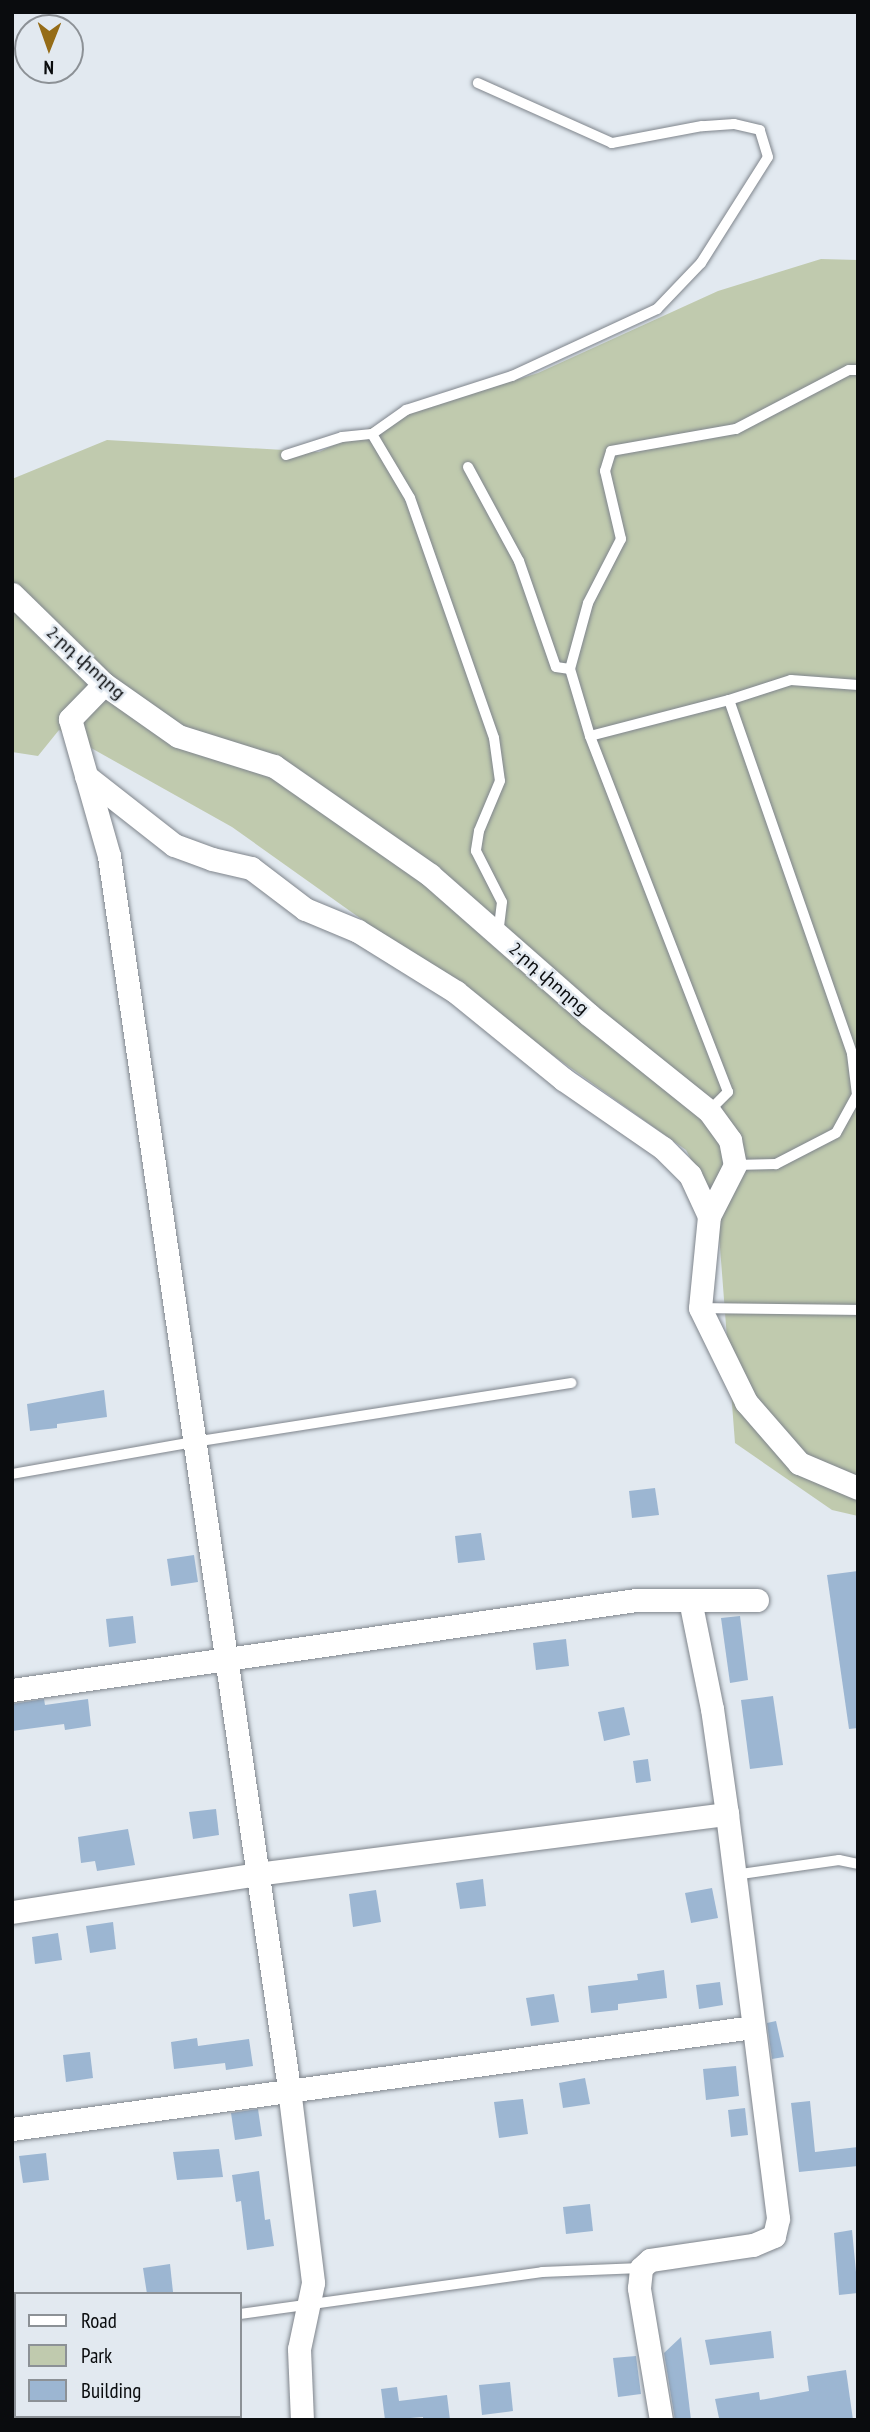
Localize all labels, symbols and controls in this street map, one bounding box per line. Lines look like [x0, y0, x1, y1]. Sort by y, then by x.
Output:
north arrow [14, 14, 84, 84]
text: N [43, 56, 54, 80]
street label: 2-րդ փողոց [42, 622, 130, 704]
street label: 2-րդ փողոց [505, 938, 593, 1020]
legend [14, 2292, 242, 2418]
text: Road [81, 2307, 117, 2334]
text: Park [81, 2342, 112, 2369]
text: Building [81, 2377, 141, 2404]

